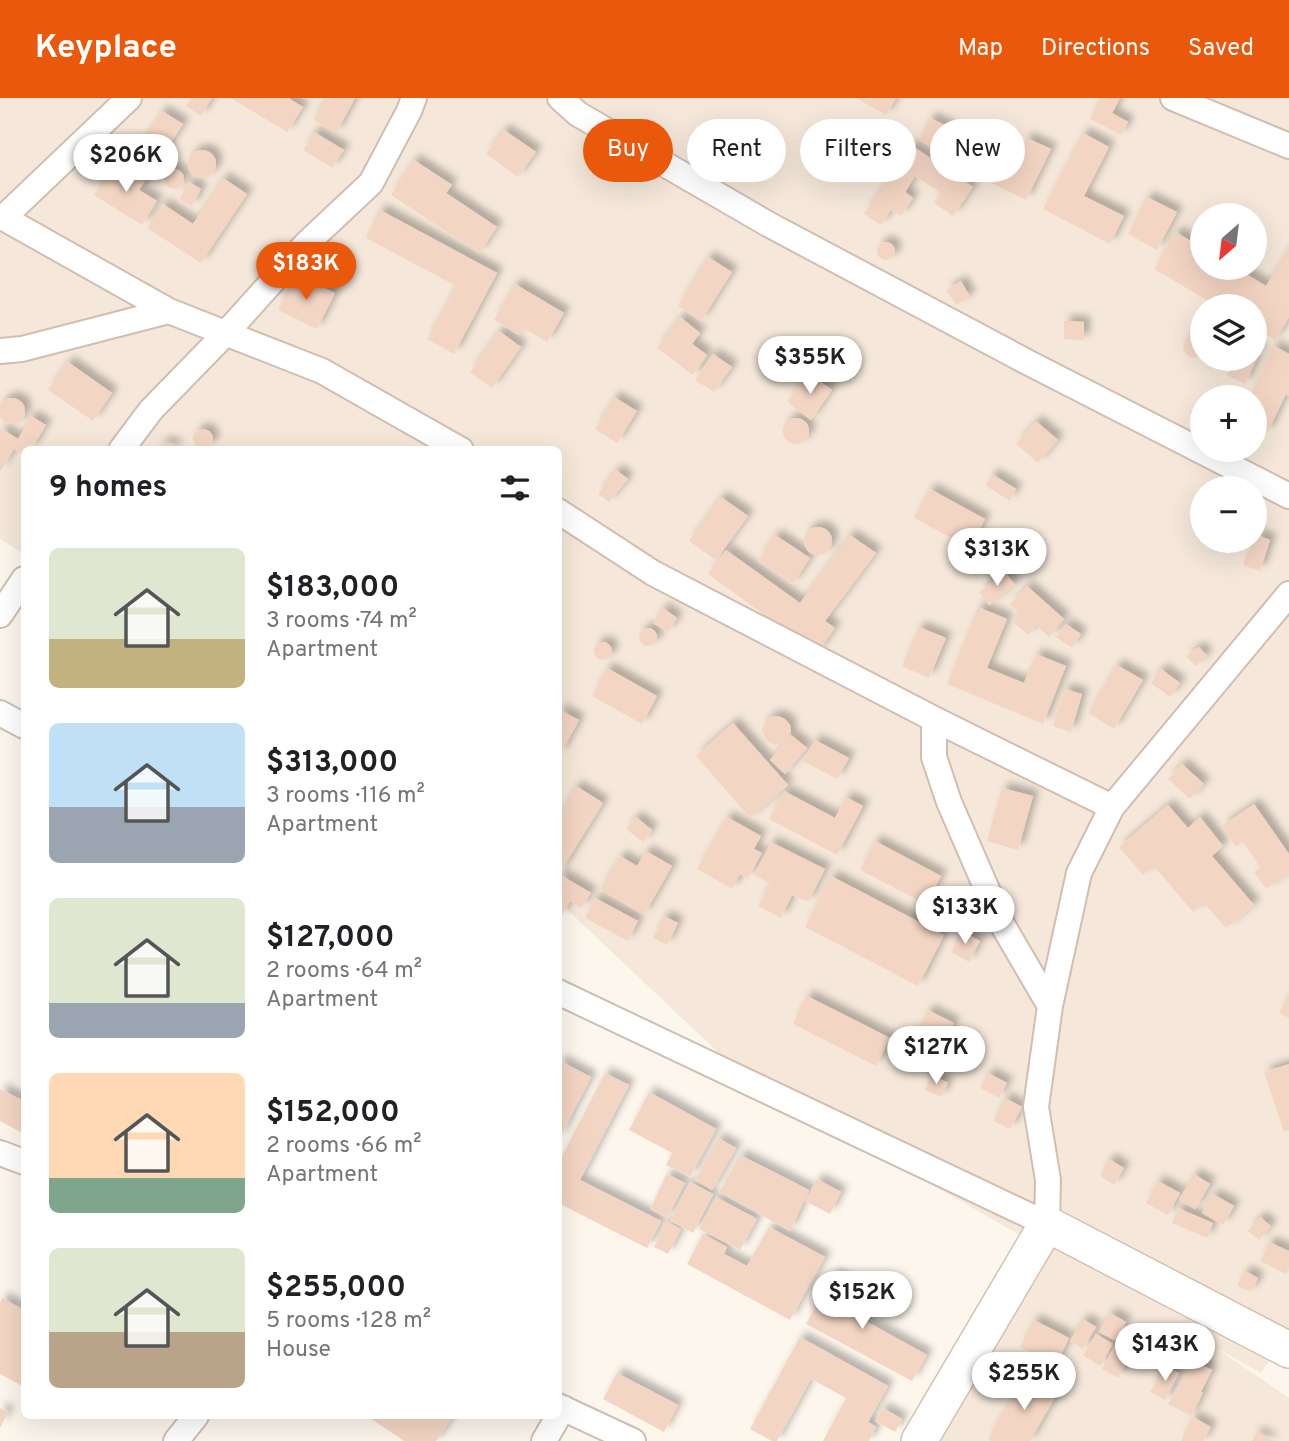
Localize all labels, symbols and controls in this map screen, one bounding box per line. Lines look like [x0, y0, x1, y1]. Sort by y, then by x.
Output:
text: Keyplace [35, 28, 177, 70]
text: Map [958, 34, 1003, 64]
text: Directions [1041, 34, 1150, 64]
text: Saved [1188, 34, 1254, 64]
chip: Buy [583, 119, 673, 182]
chip: Rent [687, 119, 786, 182]
chip: Filters [800, 119, 916, 182]
chip: New [930, 119, 1025, 182]
pin: $206K [77, 134, 175, 194]
text: $206K [89, 142, 163, 171]
north arrow [1190, 203, 1267, 280]
map controls [1190, 203, 1267, 553]
pin: $183K [257, 242, 355, 302]
text: $183K [272, 250, 340, 279]
button: layers [1190, 294, 1267, 371]
pin: $355K [761, 336, 859, 396]
text: $355K [774, 344, 846, 373]
button: + [1190, 385, 1267, 462]
icon: filters [496, 469, 534, 507]
text: 9 homes [49, 470, 167, 507]
button: − [1190, 476, 1267, 553]
pin: $313K [948, 528, 1046, 588]
text: $313K [964, 536, 1030, 565]
text: $183,000 [266, 570, 399, 607]
icon: home [105, 576, 189, 660]
text: 3 rooms · 74 m² [266, 607, 417, 636]
text: Apartment [266, 636, 378, 665]
text: $313,000 [266, 745, 398, 782]
icon: home [105, 751, 189, 835]
text: 3 rooms · 116 m² [266, 782, 425, 811]
text: Apartment [266, 811, 378, 840]
pin: $133K [916, 886, 1014, 946]
text: $133K [932, 894, 998, 923]
text: $127,000 [266, 920, 395, 957]
icon: home [105, 926, 189, 1010]
text: 2 rooms · 64 m² [266, 957, 422, 986]
text: Apartment [266, 986, 378, 1015]
pin: $127K [887, 1026, 985, 1086]
text: $127K [903, 1034, 969, 1063]
text: $152,000 [266, 1095, 400, 1132]
icon: home [105, 1101, 189, 1185]
text: 2 rooms · 66 m² [266, 1132, 422, 1161]
text: Apartment [266, 1161, 378, 1190]
text: $255,000 [266, 1270, 406, 1307]
pin: $152K [813, 1272, 911, 1331]
icon: home [105, 1276, 189, 1360]
text: $152K [828, 1279, 896, 1308]
text: 5 rooms · 128 m² [266, 1307, 431, 1336]
pin: $143K [1116, 1324, 1214, 1383]
text: $143K [1131, 1331, 1199, 1360]
text: House [266, 1336, 331, 1365]
pin: $255K [975, 1352, 1073, 1412]
text: $255K [988, 1360, 1060, 1389]

